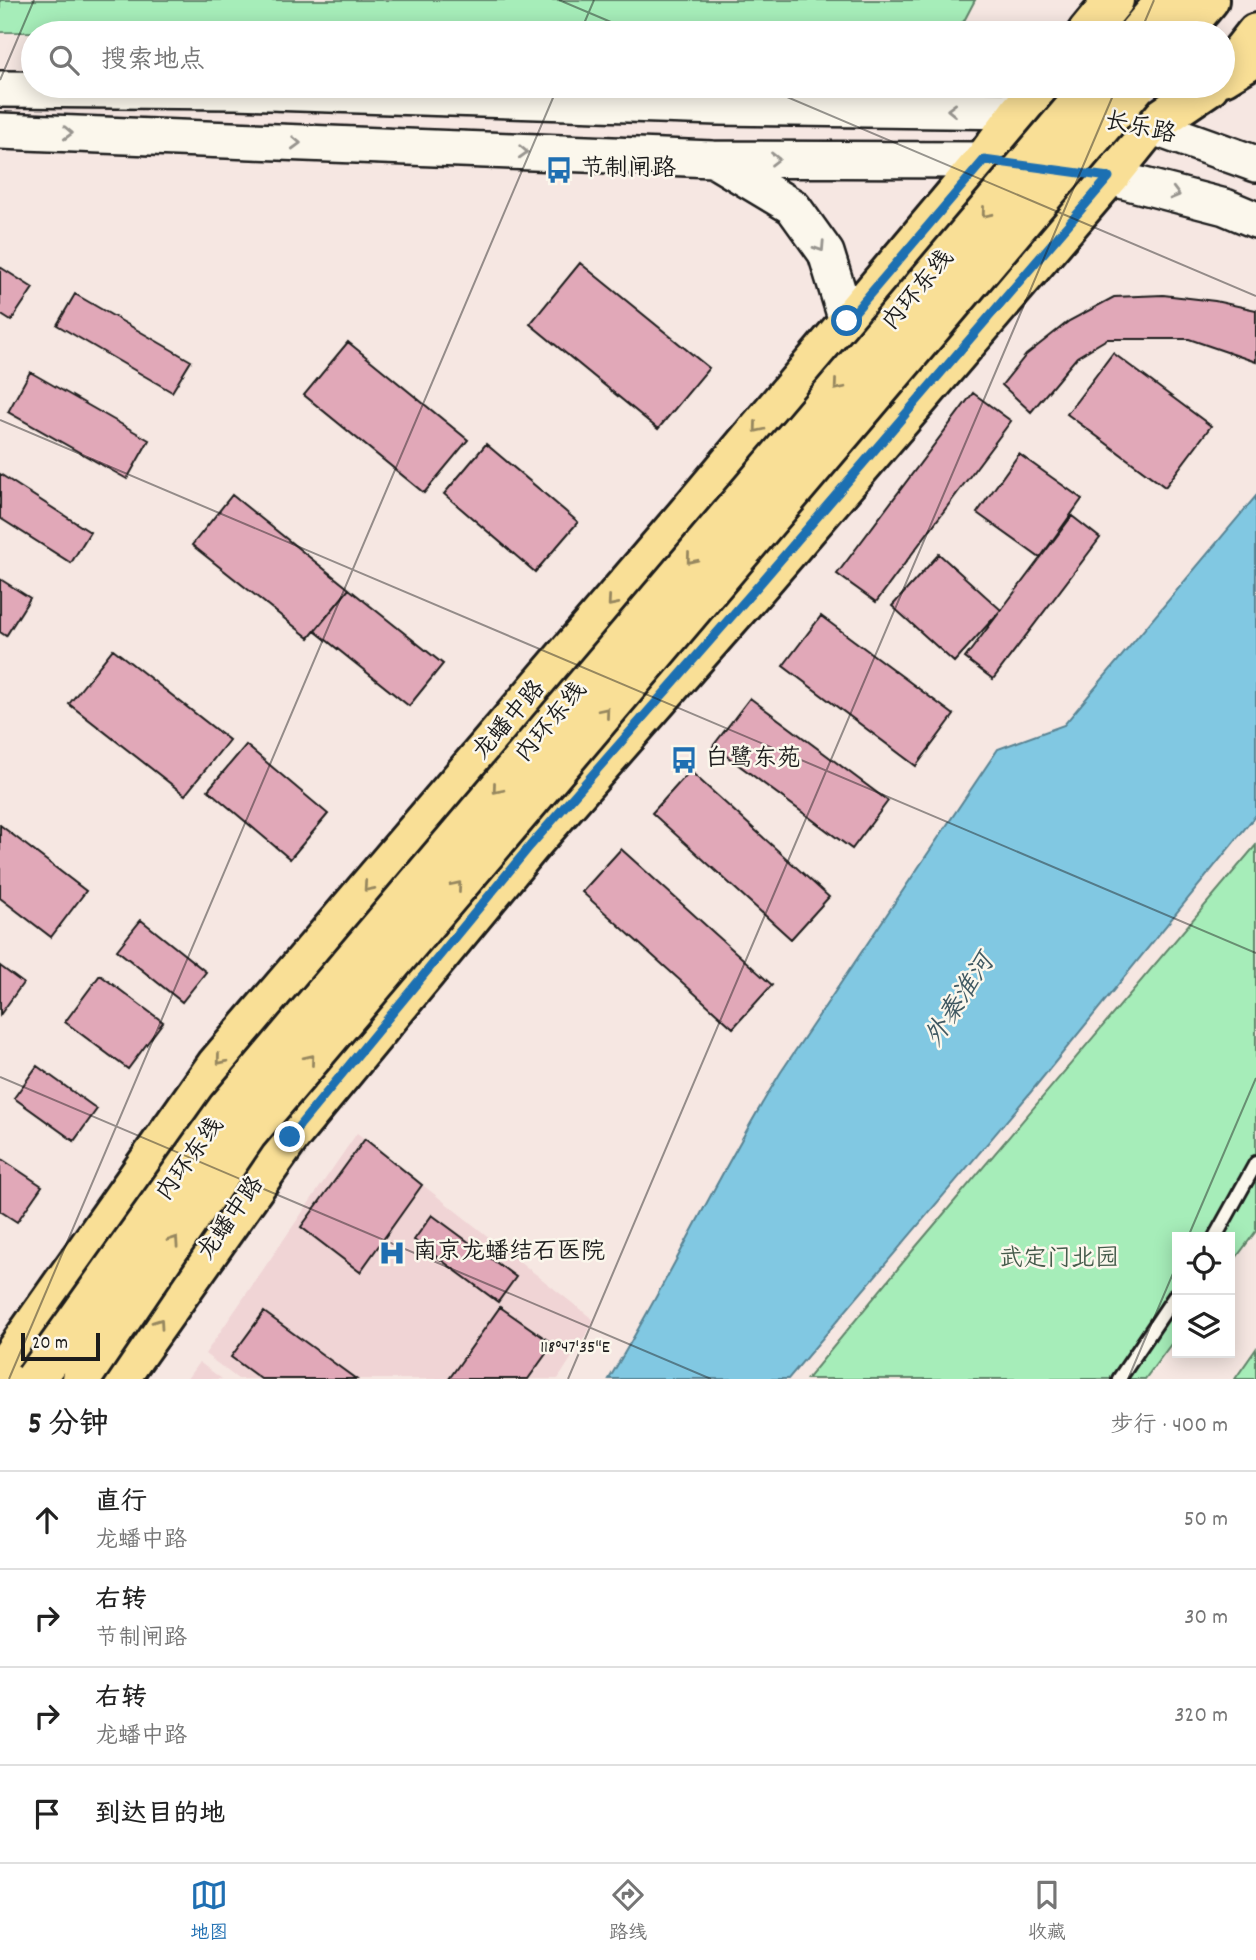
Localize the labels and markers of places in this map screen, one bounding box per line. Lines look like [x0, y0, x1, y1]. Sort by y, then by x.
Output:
place label: 节制闸路 [580, 153, 676, 187]
bus stop icon: 节制闸路 [544, 155, 574, 185]
place label: 白鹭东苑 [705, 743, 801, 777]
bus stop icon: 白鹭东苑 [669, 745, 699, 775]
place label: 南京龙蟠结石医院 [413, 1236, 605, 1270]
hospital icon: 南京龙蟠结石医院 [377, 1238, 407, 1268]

